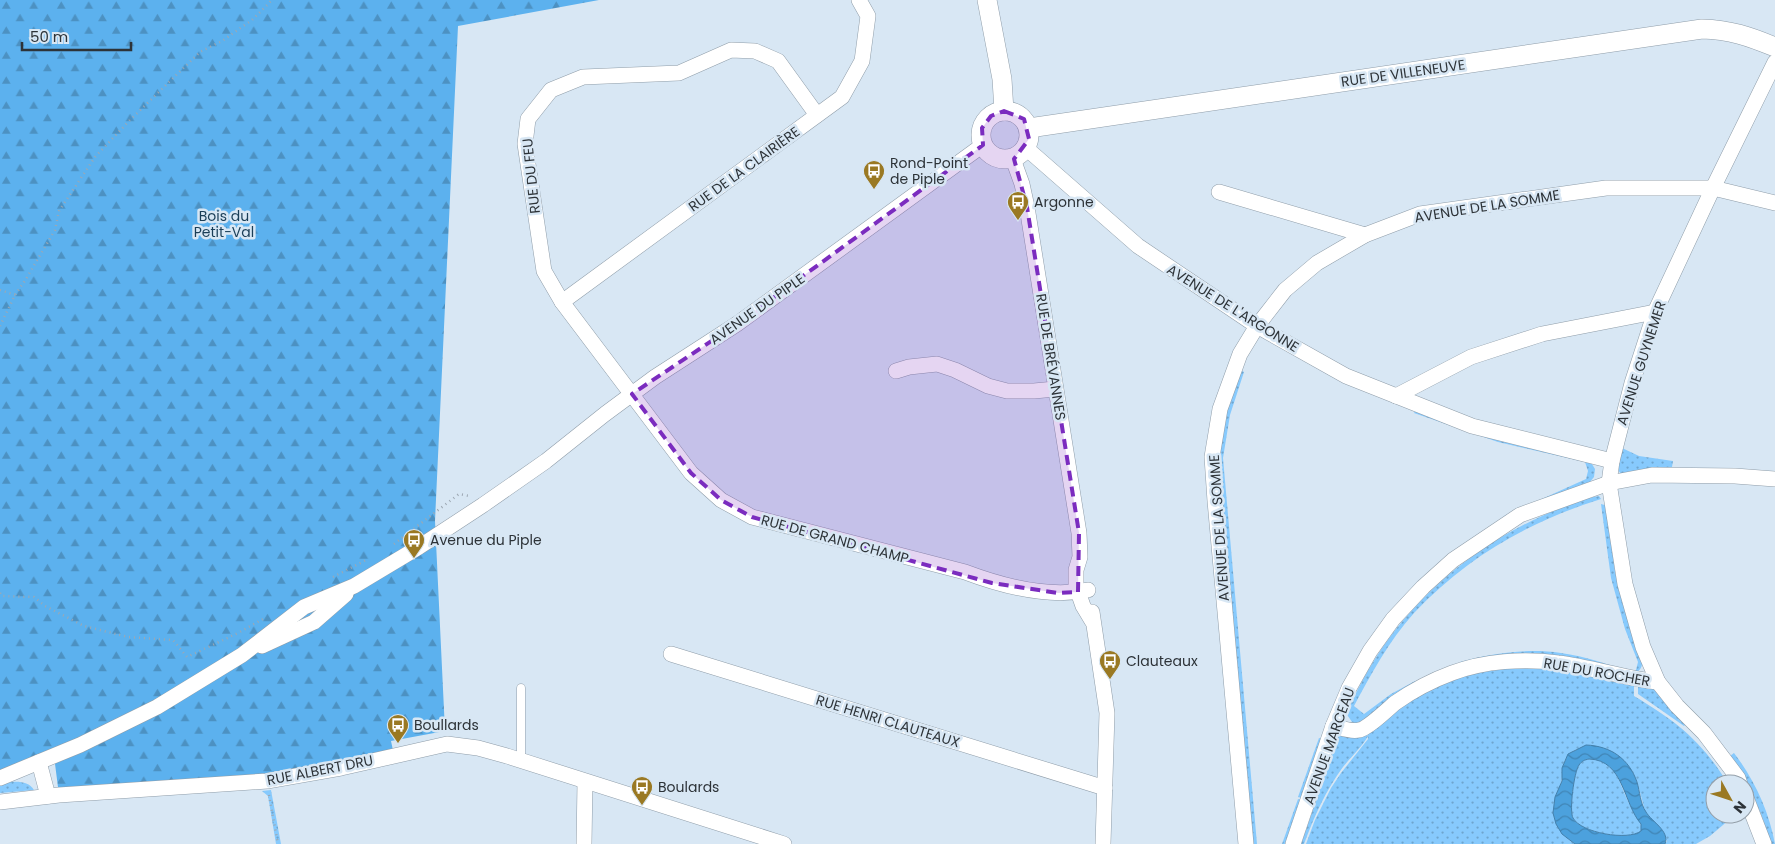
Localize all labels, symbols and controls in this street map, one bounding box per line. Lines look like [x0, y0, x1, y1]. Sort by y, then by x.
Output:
scale bar [22, 20, 131, 52]
text: 50 m [30, 26, 68, 47]
street label: RUE DE VILLENEUVE [1340, 54, 1466, 92]
street label: RUE DE LA CLAIRIÈRE [684, 122, 804, 216]
street label: RUE DU FEU [517, 137, 545, 215]
place label: Rond-Point de Piple [890, 153, 968, 189]
bus stop icon: Rond-Point de Piple [862, 159, 886, 190]
street label: AVENUE DE LA SOMME [1413, 185, 1561, 227]
bus stop icon: Argonne [1006, 190, 1030, 221]
place label: Argonne [1034, 192, 1094, 212]
park label: Bois du Petit-Val [194, 206, 254, 242]
street label: AVENUE DE L'ARGONNE [1163, 259, 1303, 357]
street label: AVENUE DU PIPLE [705, 269, 809, 349]
street label: RUE DE BRÉVANNES [1031, 292, 1071, 422]
street label: AVENUE GUYNEMER [1611, 298, 1671, 428]
street label: AVENUE DE LA SOMME [1204, 454, 1234, 602]
street label: RUE DE GRAND CHAMP [759, 510, 911, 568]
bus stop icon: Avenue du Piple [402, 528, 426, 559]
place label: Avenue du Piple [430, 530, 542, 550]
bus stop icon: Clauteaux [1098, 649, 1122, 680]
place label: Clauteaux [1126, 651, 1198, 671]
street label: RUE DU ROCHER [1542, 653, 1652, 691]
street label: AVENUE MARCEAU [1299, 685, 1359, 807]
street label: RUE HENRI CLAUTEAUX [814, 690, 963, 752]
bus stop icon: Boullards [386, 713, 410, 744]
place label: Boullards [414, 715, 479, 735]
street label: RUE ALBERT DRU [265, 750, 375, 790]
north arrow [1705, 774, 1755, 824]
bus stop icon: Boulards [630, 775, 654, 806]
place label: Boulards [658, 777, 719, 797]
text: N [1729, 797, 1751, 818]

